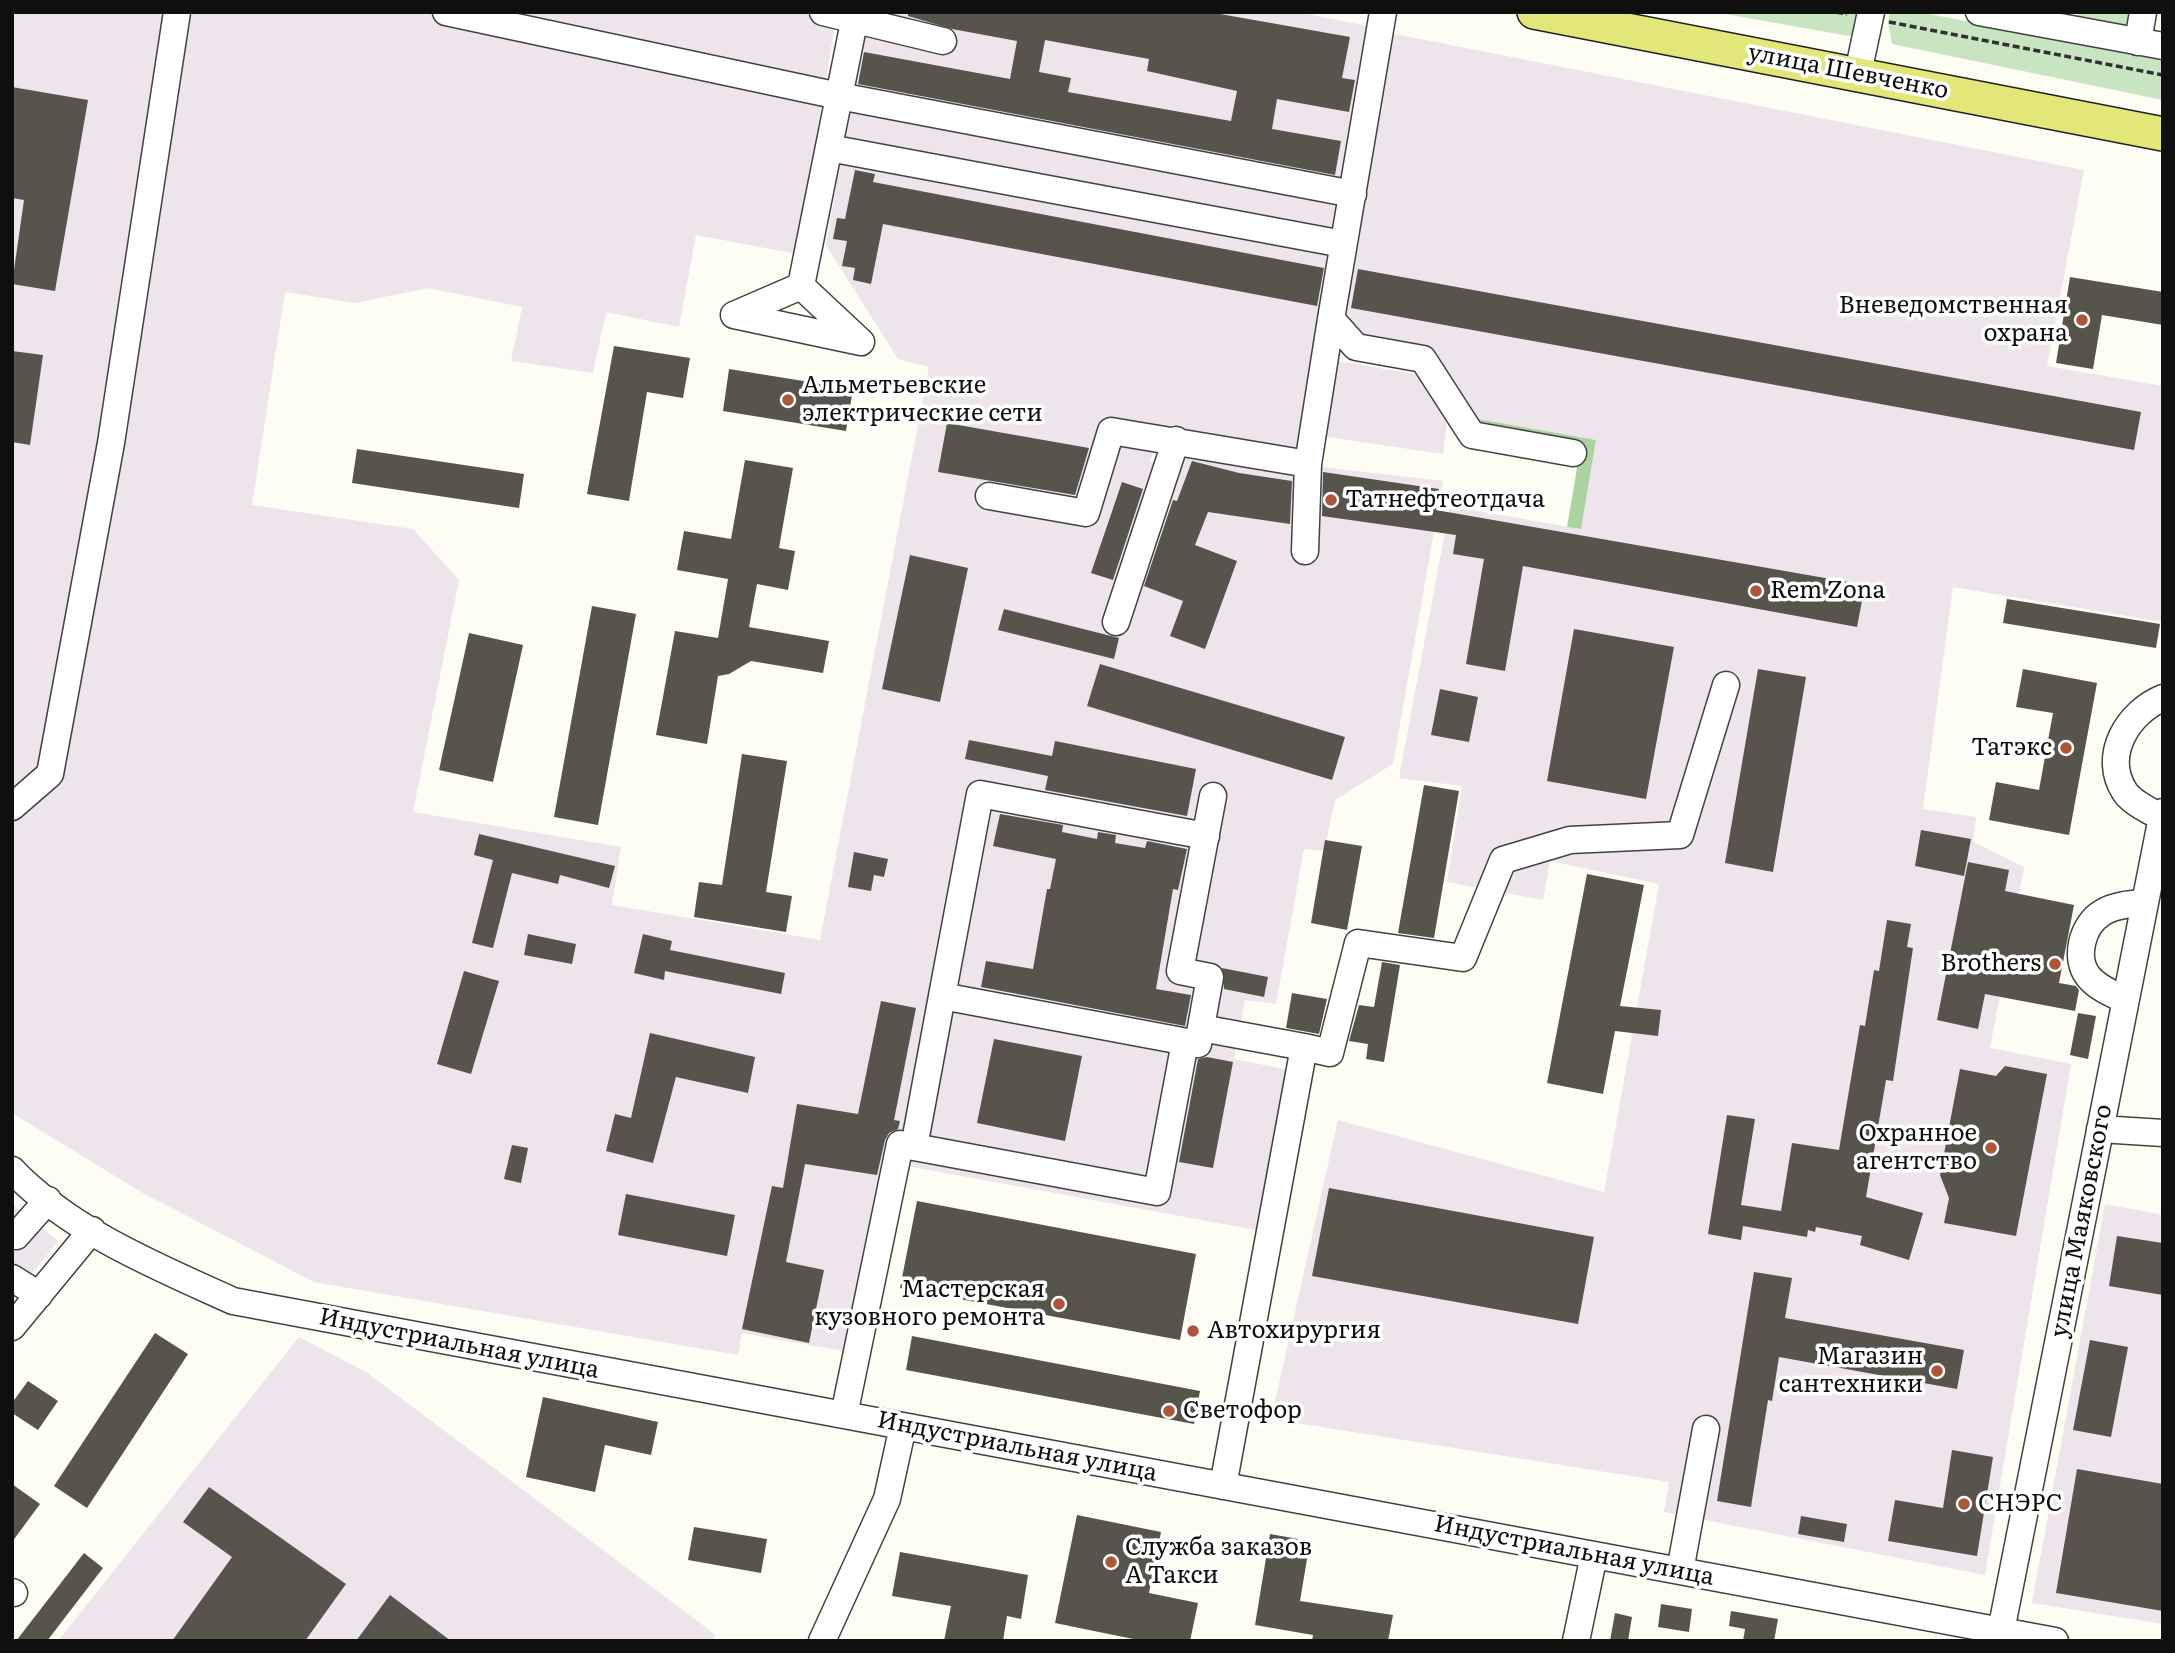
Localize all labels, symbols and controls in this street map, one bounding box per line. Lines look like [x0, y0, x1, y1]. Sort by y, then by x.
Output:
street label: улица Шевченко [1745, 38, 1951, 106]
place label: Вневедомственная охрана [1839, 292, 2068, 348]
marker: Вневедомственная охрана [2074, 312, 2090, 328]
place label: Альметьевские электрические сети [802, 372, 1043, 428]
marker: Альметьевские электрические сети [780, 392, 796, 408]
place label: Татнефтеотдача [1345, 486, 1545, 514]
marker: Татнефтеотдача [1323, 492, 1339, 508]
place label: Rem Zona [1770, 577, 1885, 605]
marker: Rem Zona [1748, 583, 1764, 599]
place label: Татэкс [1971, 734, 2052, 762]
marker: Татэкс [2058, 740, 2074, 756]
place label: Brothers [1940, 950, 2041, 978]
marker: Brothers [2047, 956, 2063, 972]
street label: улица Маяковского [2045, 1102, 2119, 1340]
place label: Охранное агентство [1856, 1120, 1977, 1176]
marker: Охранное агентство [1983, 1140, 1999, 1156]
place label: Мастерская кузовного ремонта [814, 1276, 1045, 1332]
marker: Мастерская кузовного ремонта [1051, 1296, 1067, 1312]
street label: Индустриальная улица [317, 1303, 601, 1385]
place label: Автохирургия [1207, 1317, 1381, 1345]
marker: Автохирургия [1185, 1323, 1201, 1339]
place label: Магазин сантехники [1778, 1343, 1923, 1399]
marker: Магазин сантехники [1929, 1363, 1945, 1379]
place label: Светофор [1183, 1397, 1302, 1425]
marker: Светофор [1161, 1403, 1177, 1419]
street label: Индустриальная улица [875, 1406, 1159, 1488]
place label: СНЭРС [1978, 1490, 2062, 1518]
marker: СНЭРС [1956, 1496, 1972, 1512]
street label: Индустриальная улица [1432, 1510, 1716, 1592]
place label: Служба заказов А Такси [1125, 1534, 1312, 1590]
marker: Служба заказов А Такси [1103, 1554, 1119, 1570]

